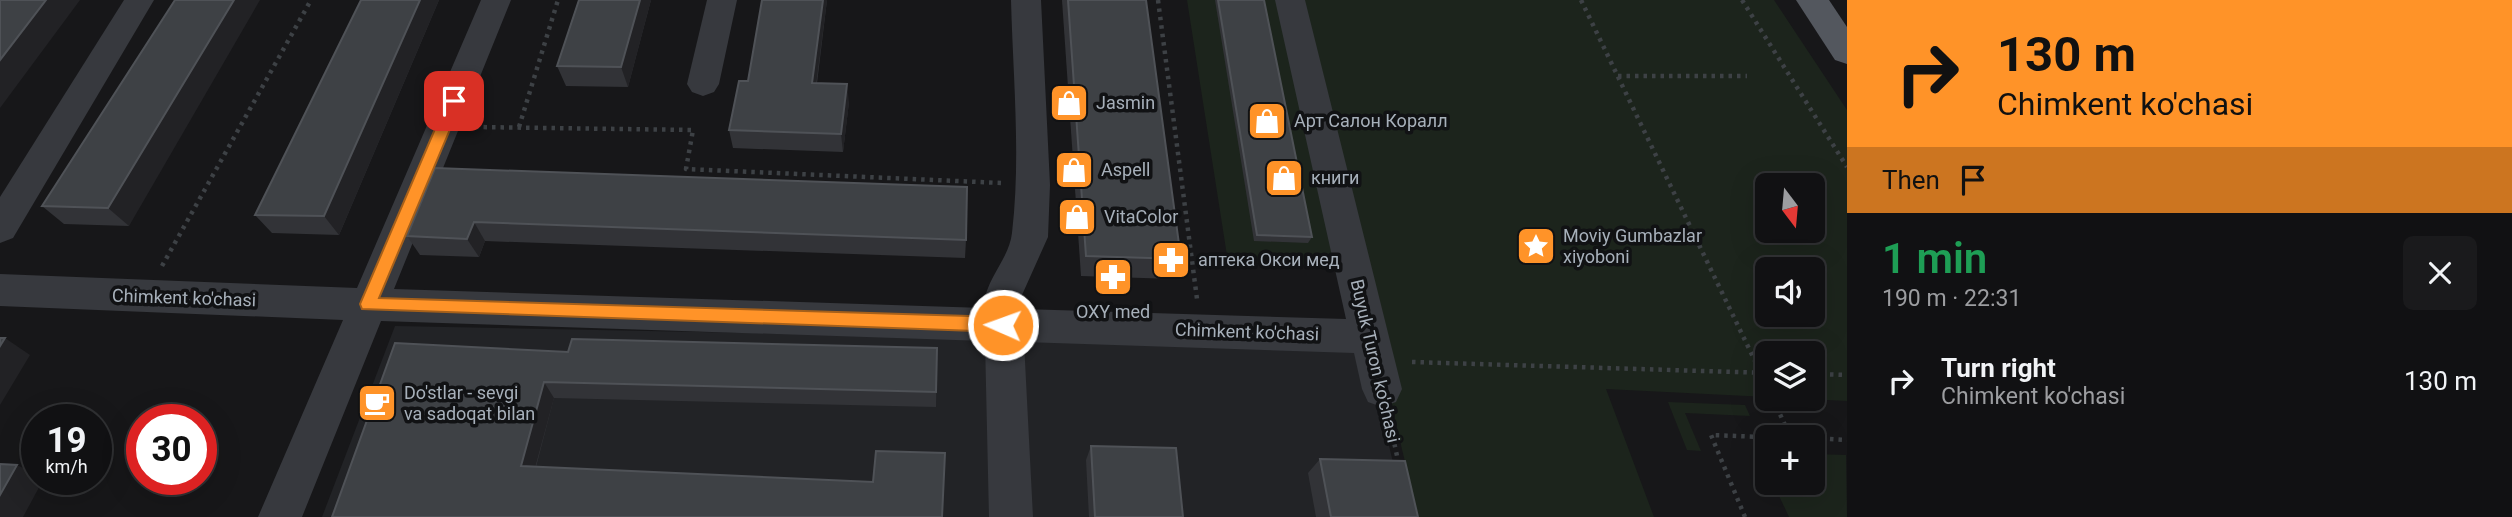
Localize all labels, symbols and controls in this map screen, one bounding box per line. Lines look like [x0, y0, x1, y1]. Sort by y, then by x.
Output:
text: 130 m [1997, 26, 2136, 83]
icon: right [1882, 28, 1973, 119]
pin [424, 71, 484, 131]
icon: arrive [435, 82, 473, 120]
shop icon: Jasmin [1048, 82, 1090, 124]
text: Chimkent ko'chasi [1997, 85, 2253, 123]
place label: Jasmin [1096, 92, 1155, 113]
shop icon: Арт Салон Коралл [1246, 100, 1288, 142]
place label: Арт Салон Коралл [1294, 110, 1448, 131]
shop icon: Aspell [1053, 149, 1095, 191]
shop icon: книги [1263, 157, 1305, 199]
place label: Aspell [1101, 159, 1150, 180]
icon: arrive [1954, 161, 1992, 199]
text: Then [1882, 165, 1940, 195]
place label: книги [1311, 167, 1359, 188]
north arrow [1755, 173, 1825, 243]
map controls [1755, 173, 1825, 495]
shop icon: VitaColor [1056, 196, 1098, 238]
place label: VitaColor [1104, 206, 1178, 227]
place icon: Moviy Gumbazlar xiyoboni [1515, 225, 1557, 267]
place label: Moviy Gumbazlar xiyoboni [1563, 225, 1702, 267]
text: 1 min [1882, 234, 1987, 283]
button: close [2403, 236, 2477, 310]
pharmacy icon: аптека Окси мед [1150, 239, 1192, 281]
place label: аптека Окси мед [1198, 249, 1340, 270]
pharmacy icon: OXY med [1092, 256, 1134, 298]
button: sound [1755, 257, 1825, 327]
street label: Buyuk Turon ko'chasi [1346, 277, 1404, 445]
street label: Chimkent ko'chasi [112, 284, 256, 311]
text: 190 m · 22:31 [1882, 285, 2021, 312]
position arrow [966, 288, 1040, 362]
place label: OXY med [1076, 301, 1150, 322]
street label: Chimkent ko'chasi [1175, 318, 1319, 345]
button: layers [1755, 341, 1825, 411]
text: Turn right [1941, 353, 2056, 383]
icon: right [1882, 362, 1920, 400]
text: 130 m [2404, 366, 2477, 396]
cafe icon: Do'stlar - sevgi va sadoqat bilan [356, 382, 398, 424]
place label: Do'stlar - sevgi va sadoqat bilan [404, 382, 535, 424]
text: Chimkent ko'chasi [1941, 383, 2125, 410]
speed limit sign: 30 [126, 404, 217, 495]
text: 19 [46, 420, 87, 461]
button: + [1755, 425, 1825, 495]
text: km/h [45, 456, 88, 477]

